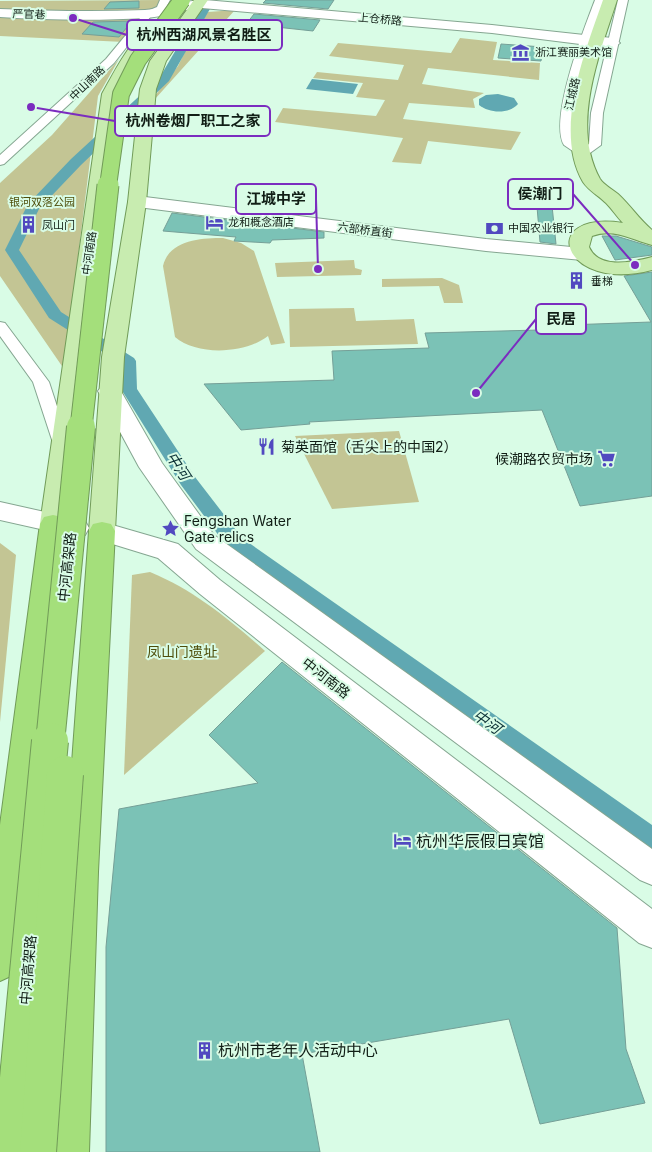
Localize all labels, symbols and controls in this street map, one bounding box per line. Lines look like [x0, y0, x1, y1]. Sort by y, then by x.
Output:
street label: 严官巷 [12, 6, 46, 22]
street label: 上仓桥路 [357, 10, 403, 28]
callout: 杭州西湖风景名胜区 [127, 20, 282, 50]
text: 杭州西湖风景名胜区 [136, 25, 272, 44]
museum icon: 浙江赛丽美术馆 [511, 42, 531, 62]
place label: 浙江赛丽美术馆 [535, 45, 612, 59]
street label: 中山南路 [66, 63, 108, 103]
street label: 江城路 [561, 76, 583, 112]
callout: 杭州卷烟厂职工之家 [115, 106, 270, 136]
text: 杭州卷烟厂职工之家 [125, 111, 261, 130]
callout: 侯潮门 [508, 179, 573, 209]
callout: 江城中学 [236, 184, 316, 214]
text: 侯潮门 [517, 184, 563, 203]
text: 江城中学 [246, 189, 306, 208]
park label: 银河双落公园 [9, 195, 75, 209]
hotel icon: 龙和概念酒店 [204, 212, 224, 232]
building icon: 凤山门 [18, 215, 38, 235]
place label: 龙和概念酒店 [228, 215, 294, 229]
place label: 凤山门 [42, 218, 75, 232]
bank icon: 中国农业银行 [484, 218, 504, 238]
street label: 六部桥直街 [337, 220, 393, 240]
place label: 中国农业银行 [508, 221, 574, 235]
street label: 中河南路 [79, 230, 99, 276]
building icon: 垂梯 [567, 271, 587, 291]
place label: 垂梯 [591, 274, 613, 288]
callout: 民居 [536, 304, 586, 334]
text: 民居 [546, 309, 576, 328]
restaurant icon: 菊英面馆（舌尖上的中国2） [257, 437, 277, 457]
place label: 菊英面馆（舌尖上的中国2） [281, 438, 458, 455]
water label: 中河 [162, 448, 196, 486]
supermarket icon: 候潮路农贸市场 [597, 449, 617, 469]
place label: 候潮路农贸市场 [495, 450, 593, 467]
place label: Fengshan Water Gate relics [184, 512, 291, 545]
place icon: Fengshan Water Gate relics [160, 519, 180, 539]
street label: 中河高架路 [54, 531, 79, 603]
park label: 凤山门遗址 [147, 643, 217, 660]
street label: 中河南路 [299, 654, 354, 702]
water label: 中河 [470, 705, 507, 740]
hotel icon: 杭州华辰假日宾馆 [392, 831, 412, 851]
place label: 杭州华辰假日宾馆 [416, 831, 544, 851]
street label: 中河高架路 [16, 934, 39, 1006]
building icon: 杭州市老年人活动中心 [194, 1040, 214, 1060]
place label: 杭州市老年人活动中心 [218, 1040, 378, 1060]

